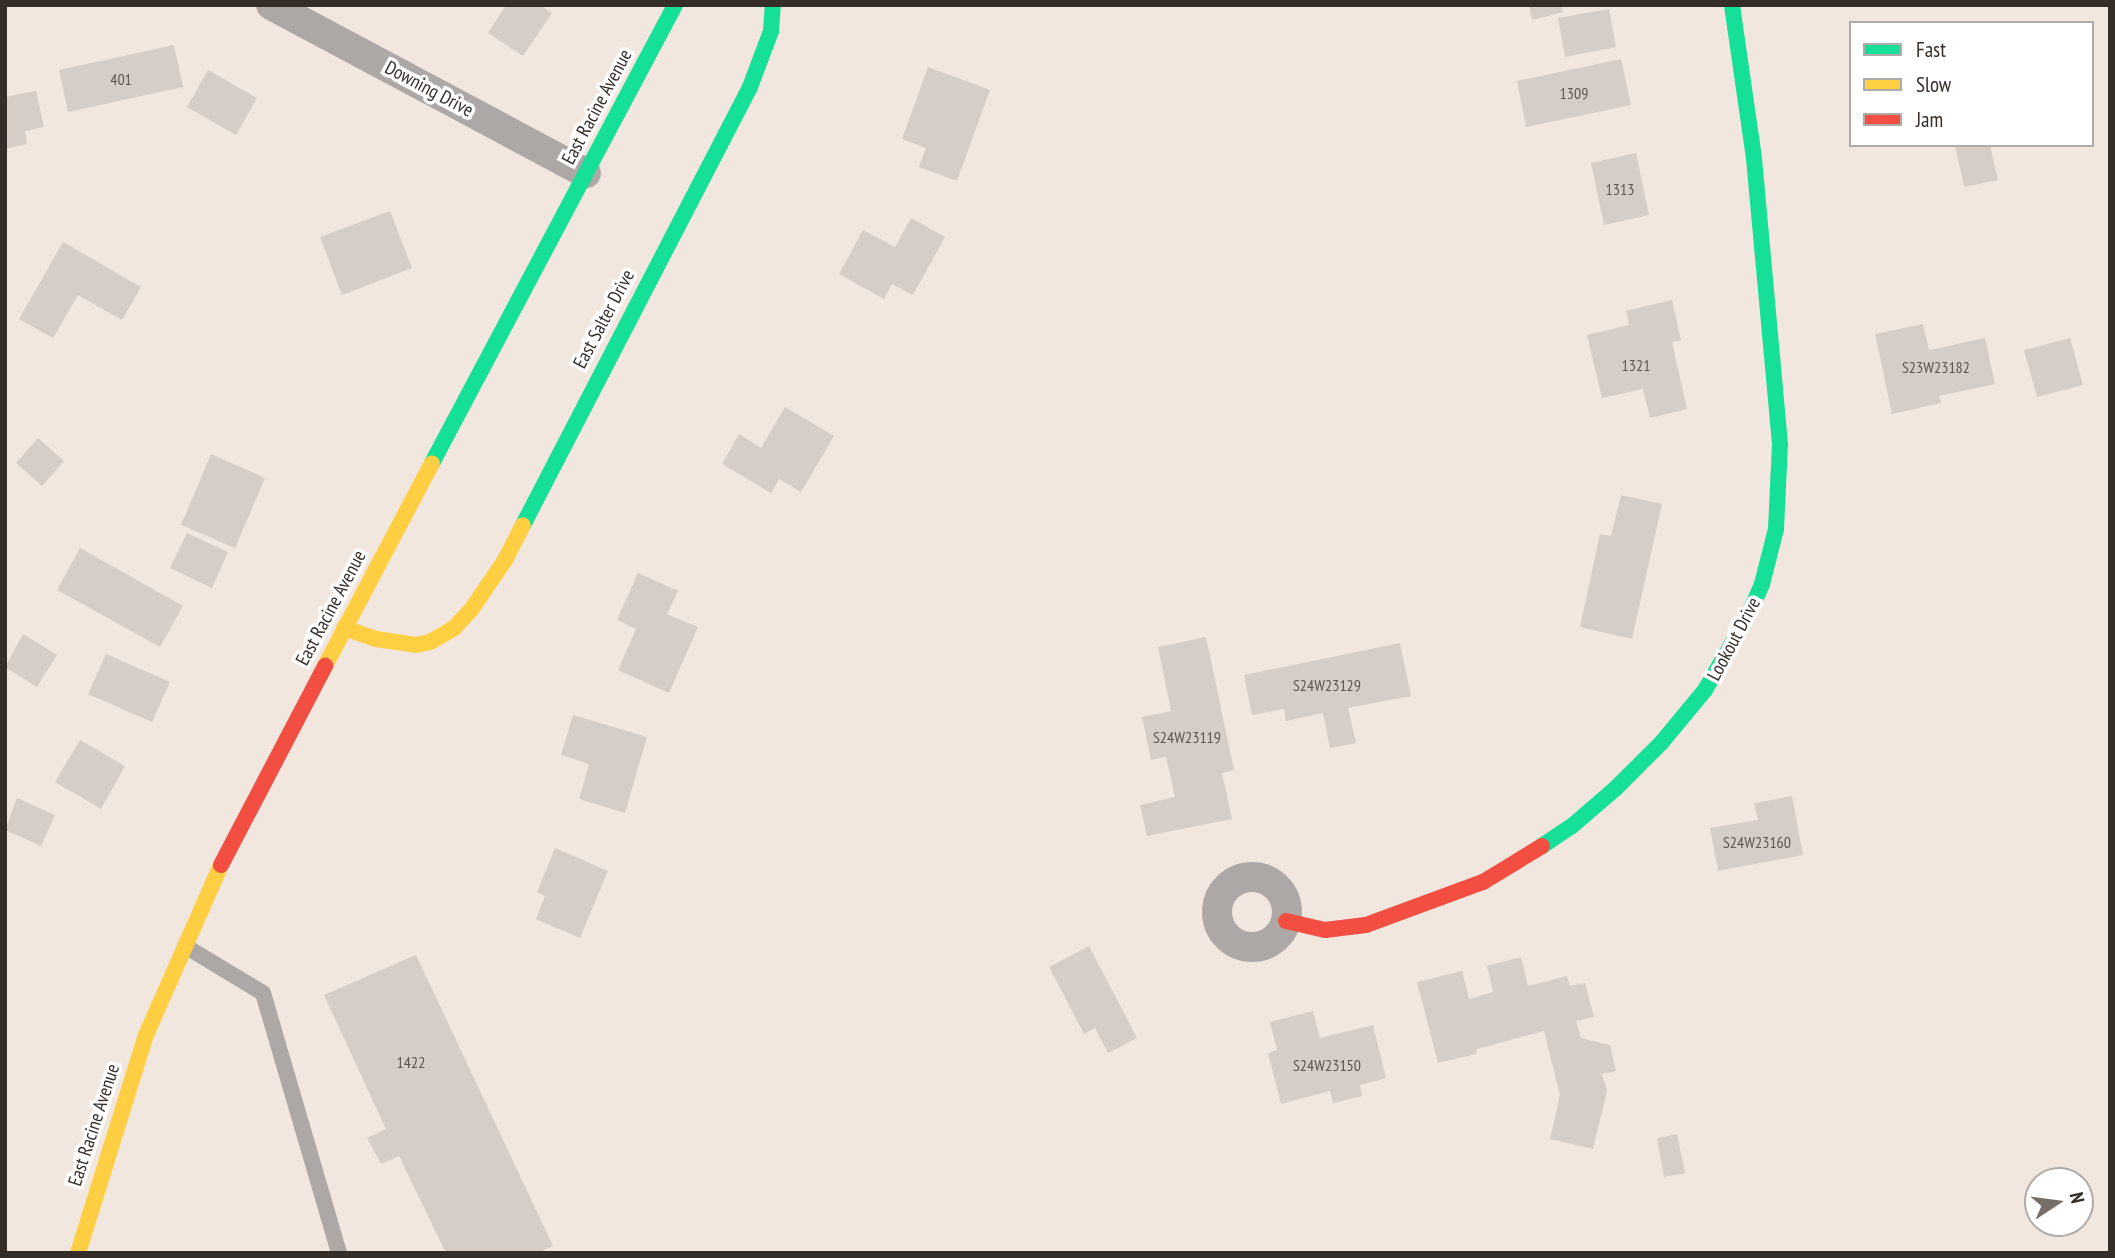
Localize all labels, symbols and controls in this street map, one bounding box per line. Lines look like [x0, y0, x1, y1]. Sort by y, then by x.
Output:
legend [1849, 21, 2094, 147]
text: Fast [1916, 36, 1946, 63]
street label: East Racine Avenue [557, 45, 637, 169]
street label: Downing Drive [381, 56, 477, 122]
house number: 401 [110, 69, 132, 89]
text: Slow [1916, 71, 1951, 98]
house number: 1309 [1560, 83, 1588, 103]
text: Jam [1916, 106, 1943, 133]
house number: 1313 [1606, 179, 1634, 199]
street label: East Salter Drive [569, 266, 639, 372]
house number: 1321 [1622, 355, 1650, 375]
house number: S23W23182 [1902, 357, 1970, 377]
street label: East Racine Avenue [291, 546, 371, 670]
street label: Lookout Drive [1703, 594, 1765, 684]
house number: S24W23129 [1293, 675, 1361, 695]
house number: S24W23119 [1153, 727, 1221, 747]
house number: S24W23160 [1723, 832, 1791, 852]
house number: 1422 [397, 1052, 425, 1072]
house number: S24W23150 [1293, 1055, 1361, 1075]
street label: East Racine Avenue [63, 1061, 125, 1189]
north arrow [2024, 1167, 2094, 1237]
text: N [2065, 1190, 2090, 1205]

